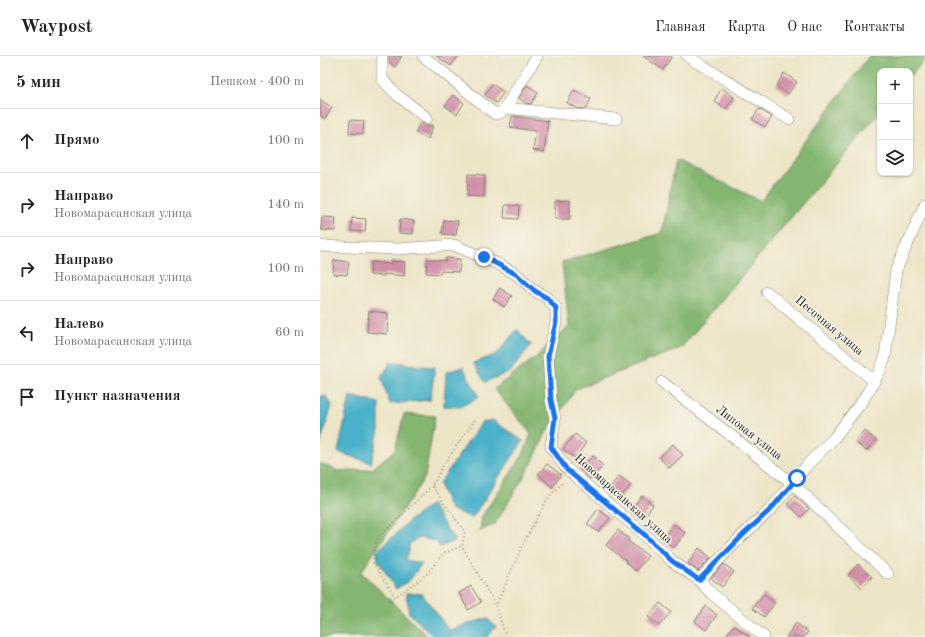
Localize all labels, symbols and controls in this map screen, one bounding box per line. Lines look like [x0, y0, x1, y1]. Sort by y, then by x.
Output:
text: Waypost [20, 18, 93, 37]
text: Главная [655, 20, 705, 34]
text: Карта [727, 20, 765, 34]
text: О нас [787, 20, 822, 34]
text: Контакты [844, 20, 905, 34]
map controls [877, 68, 913, 176]
button: + [877, 68, 913, 104]
text: 5 мин [16, 74, 61, 91]
text: Пешком · 400 m [210, 75, 304, 88]
button: − [877, 104, 913, 140]
icon: ahead [16, 130, 38, 152]
text: Прямо [54, 133, 100, 148]
text: 100 m [267, 134, 304, 147]
button: layers [877, 140, 913, 176]
text: Направо [54, 189, 113, 204]
icon: right [16, 194, 38, 216]
text: 140 m [267, 198, 304, 211]
text: Новомарасанская улица [54, 207, 192, 220]
route end [475, 248, 493, 266]
text: Направо [54, 253, 113, 268]
icon: right [16, 258, 38, 280]
text: 100 m [267, 262, 304, 275]
text: Новомарасанская улица [54, 271, 192, 284]
street label: Песочная улица [793, 294, 865, 358]
text: Налево [54, 317, 104, 332]
icon: left [16, 322, 38, 344]
text: 60 m [275, 326, 304, 339]
text: Новомарасанская улица [54, 335, 192, 348]
icon: arrive [16, 386, 38, 408]
text: Пункт назначения [54, 389, 181, 404]
street label: Липовая улица [714, 404, 784, 462]
street label: Новомарасанская улица [572, 452, 674, 546]
route start [788, 469, 806, 487]

